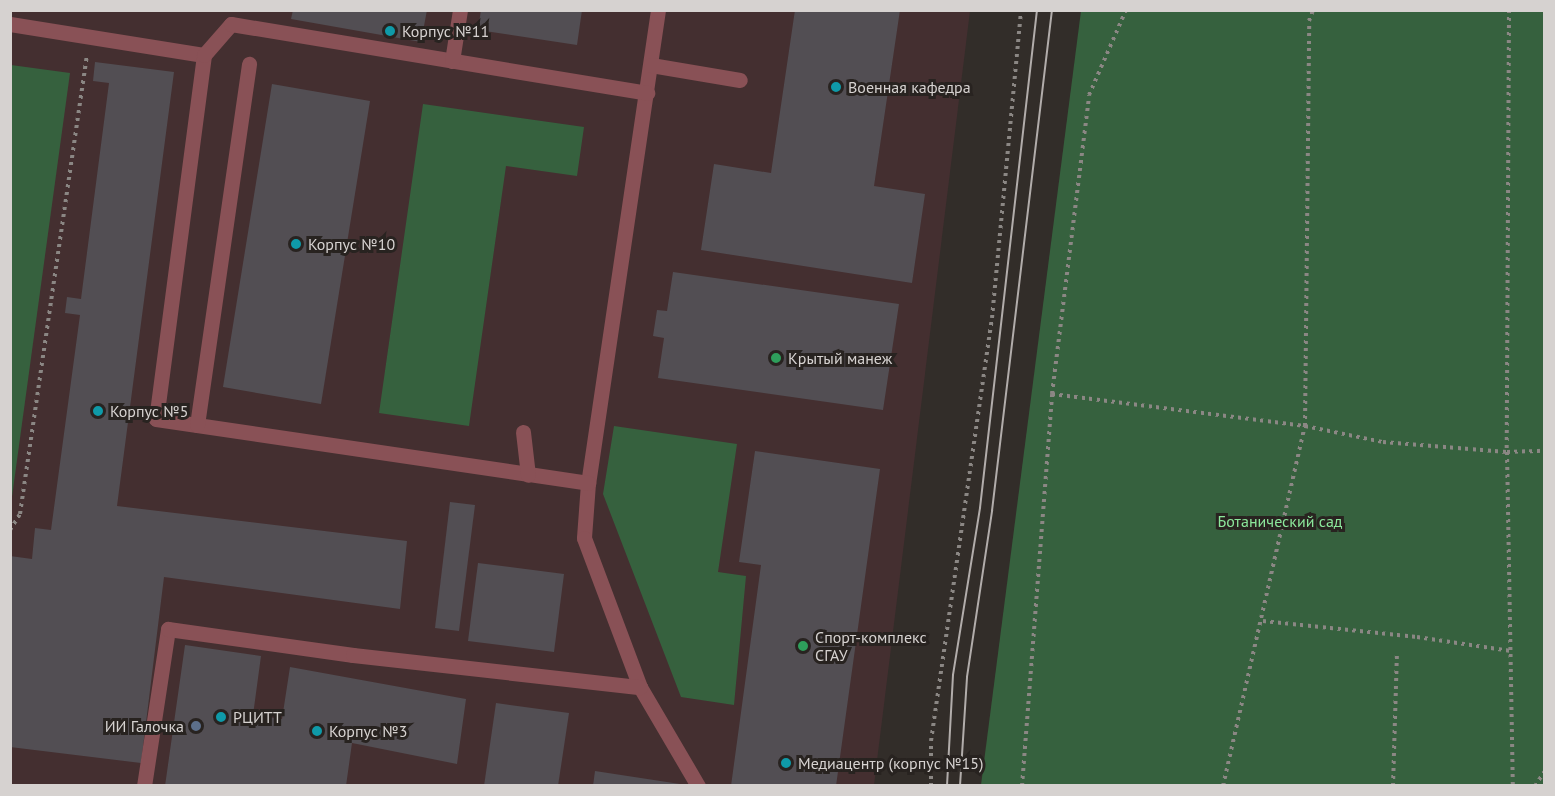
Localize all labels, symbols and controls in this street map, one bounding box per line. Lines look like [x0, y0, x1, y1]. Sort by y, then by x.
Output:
place label: Корпус №11 [402, 21, 489, 41]
marker: Корпус №11 [383, 24, 397, 38]
place label: Военная кафедра [848, 77, 971, 97]
marker: Военная кафедра [829, 80, 843, 94]
place label: Корпус №10 [308, 234, 395, 254]
marker: Корпус №10 [289, 237, 303, 251]
place label: Крытый манеж [788, 348, 892, 368]
marker: Крытый манеж [769, 351, 783, 365]
place label: Корпус №5 [110, 401, 188, 421]
marker: Корпус №5 [91, 404, 105, 418]
park label: Ботанический сад [1217, 511, 1343, 531]
place label: Спорт-комплекс СГАУ [815, 627, 927, 665]
marker: Спорт-комплекс СГАУ [796, 639, 810, 653]
place label: РЦИТТ [233, 707, 282, 727]
marker: РЦИТТ [214, 710, 228, 724]
place label: ИИ Галочка [105, 716, 184, 736]
marker: ИИ Галочка [189, 719, 203, 733]
place label: Корпус №3 [329, 721, 407, 741]
marker: Корпус №3 [310, 724, 324, 738]
place label: Медиацентр (корпус №15) [798, 753, 983, 773]
marker: Медиацентр (корпус №15) [779, 756, 793, 770]

